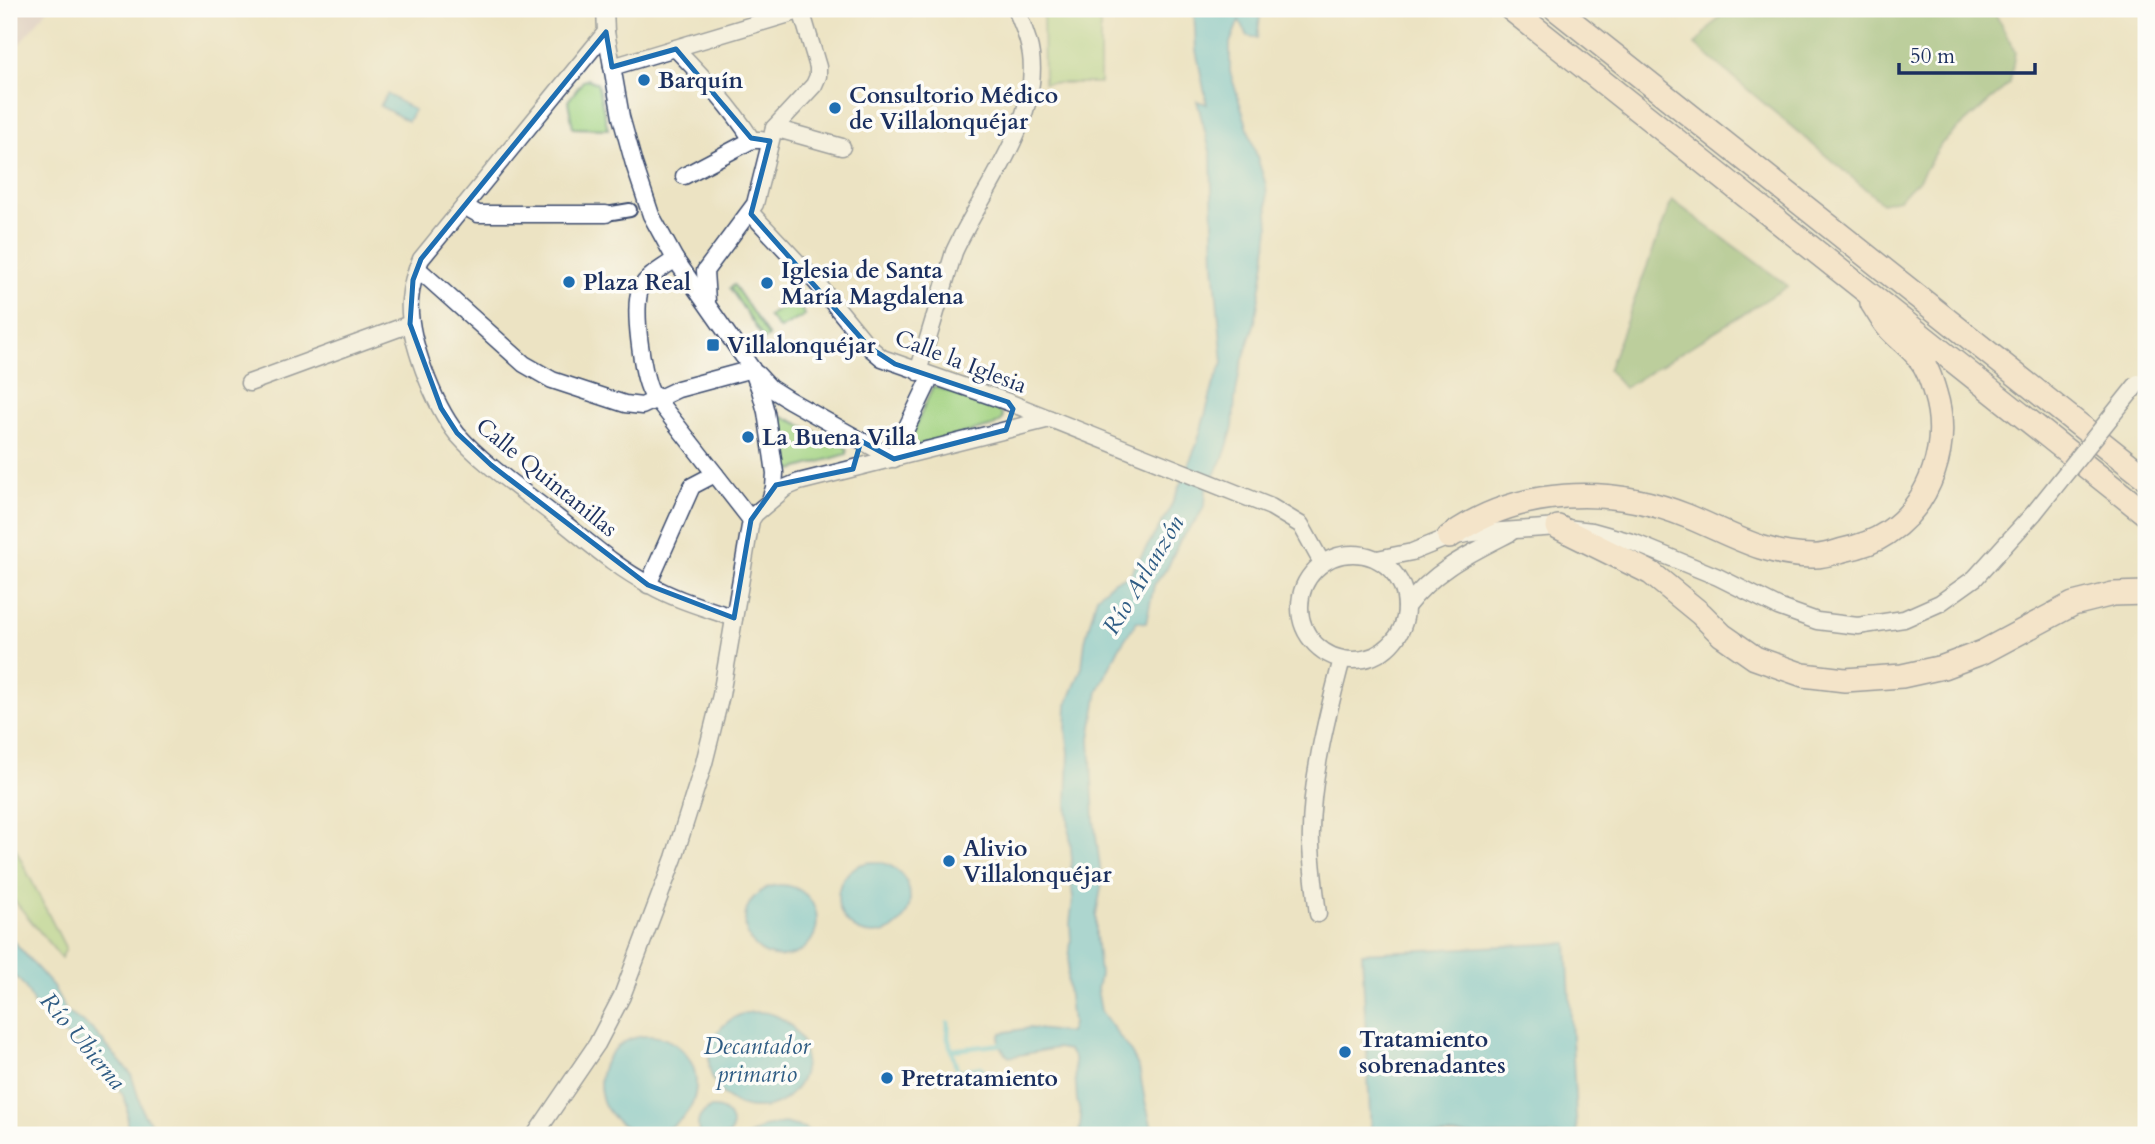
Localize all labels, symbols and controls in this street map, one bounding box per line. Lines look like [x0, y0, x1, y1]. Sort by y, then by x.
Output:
scale bar [1899, 32, 2036, 76]
text: 50 m [1910, 42, 1955, 71]
place label: Barquín [658, 65, 744, 96]
marker: Barquín [636, 72, 652, 88]
place label: Consultorio Médico de Villalonquéjar [849, 80, 1058, 137]
marker: Consultorio Médico de Villalonquéjar [827, 100, 843, 116]
place label: Iglesia de Santa María Magdalena [781, 255, 965, 312]
place label: Plaza Real [583, 267, 691, 298]
marker: Plaza Real [561, 274, 577, 290]
marker: Iglesia de Santa María Magdalena [759, 275, 775, 291]
street label: Calle la Iglesia [890, 322, 1031, 401]
place label: Villalonquéjar [727, 330, 876, 361]
marker: Villalonquéjar [705, 337, 721, 353]
street label: Calle Quintanillas [469, 411, 624, 544]
place label: La Buena Villa [762, 422, 917, 453]
marker: La Buena Villa [740, 429, 756, 445]
water label: Río Arlanzón [1095, 509, 1192, 641]
place label: Alivio Villalonquéjar [963, 833, 1112, 890]
marker: Alivio Villalonquéjar [941, 853, 957, 869]
water label: Río Ubierna [32, 986, 133, 1097]
place label: Tratamiento sobrenadantes [1359, 1024, 1506, 1081]
water label: Decantador primario [704, 1030, 812, 1091]
marker: Tratamiento sobrenadantes [1337, 1044, 1353, 1060]
place label: Pretratamiento [901, 1063, 1058, 1094]
marker: Pretratamiento [879, 1070, 895, 1086]

